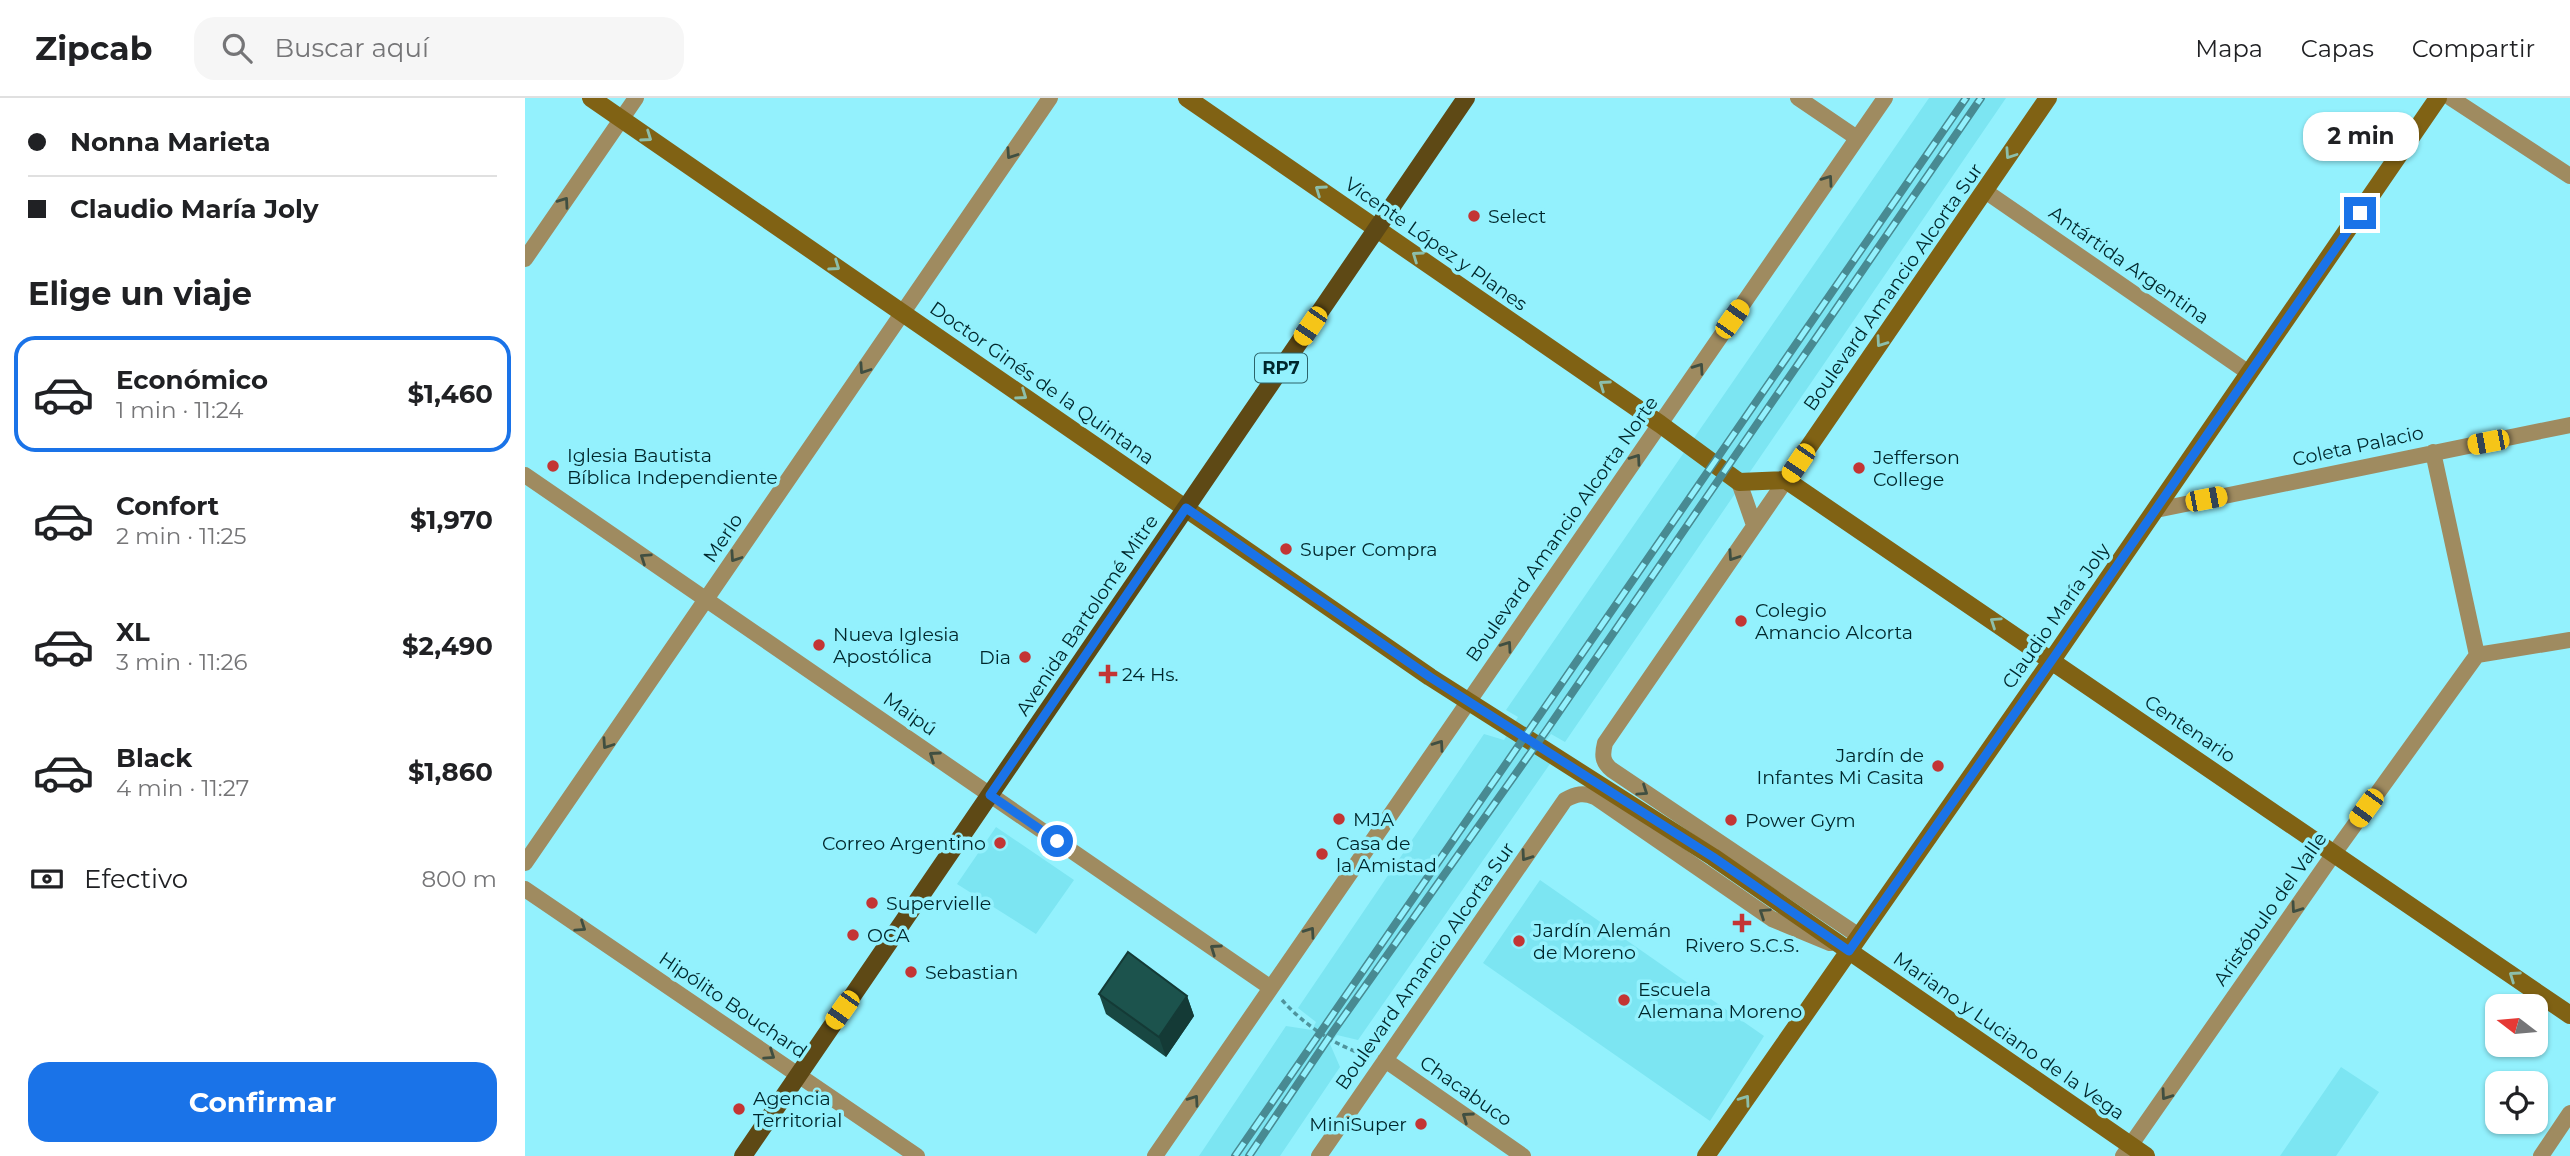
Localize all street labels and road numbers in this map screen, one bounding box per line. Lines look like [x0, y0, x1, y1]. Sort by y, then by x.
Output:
street label: Boulevard Amancio Alcorta Sur [1798, 159, 1988, 415]
street label: Vicente López y Planes [1340, 172, 1532, 316]
street label: Antártida Argentina [2045, 201, 2213, 329]
street label: Doctor Ginés de la Quintana [925, 297, 1159, 469]
road number: RP7 [1255, 354, 1307, 382]
street label: Boulevard Amancio Alcorta Norte [1461, 392, 1663, 666]
street label: Coleta Palacio [2290, 421, 2426, 471]
street label: Merlo [698, 509, 748, 567]
street label: Avenida Bartolomé Mitre [1011, 510, 1163, 720]
street label: Claudio María Joly [1997, 538, 2115, 693]
street label: Maipú [879, 687, 941, 741]
street label: Centenario [2140, 690, 2240, 768]
street label: Aristóbulo del Valle [2208, 828, 2332, 990]
street label: Boulevard Amancio Alcorta Sur [1330, 838, 1520, 1094]
street label: Hipólito Bouchard [655, 947, 811, 1063]
street label: Mariano y Luciano de la Vega [1889, 947, 2129, 1125]
street label: Chacabuco [1415, 1051, 1517, 1131]

